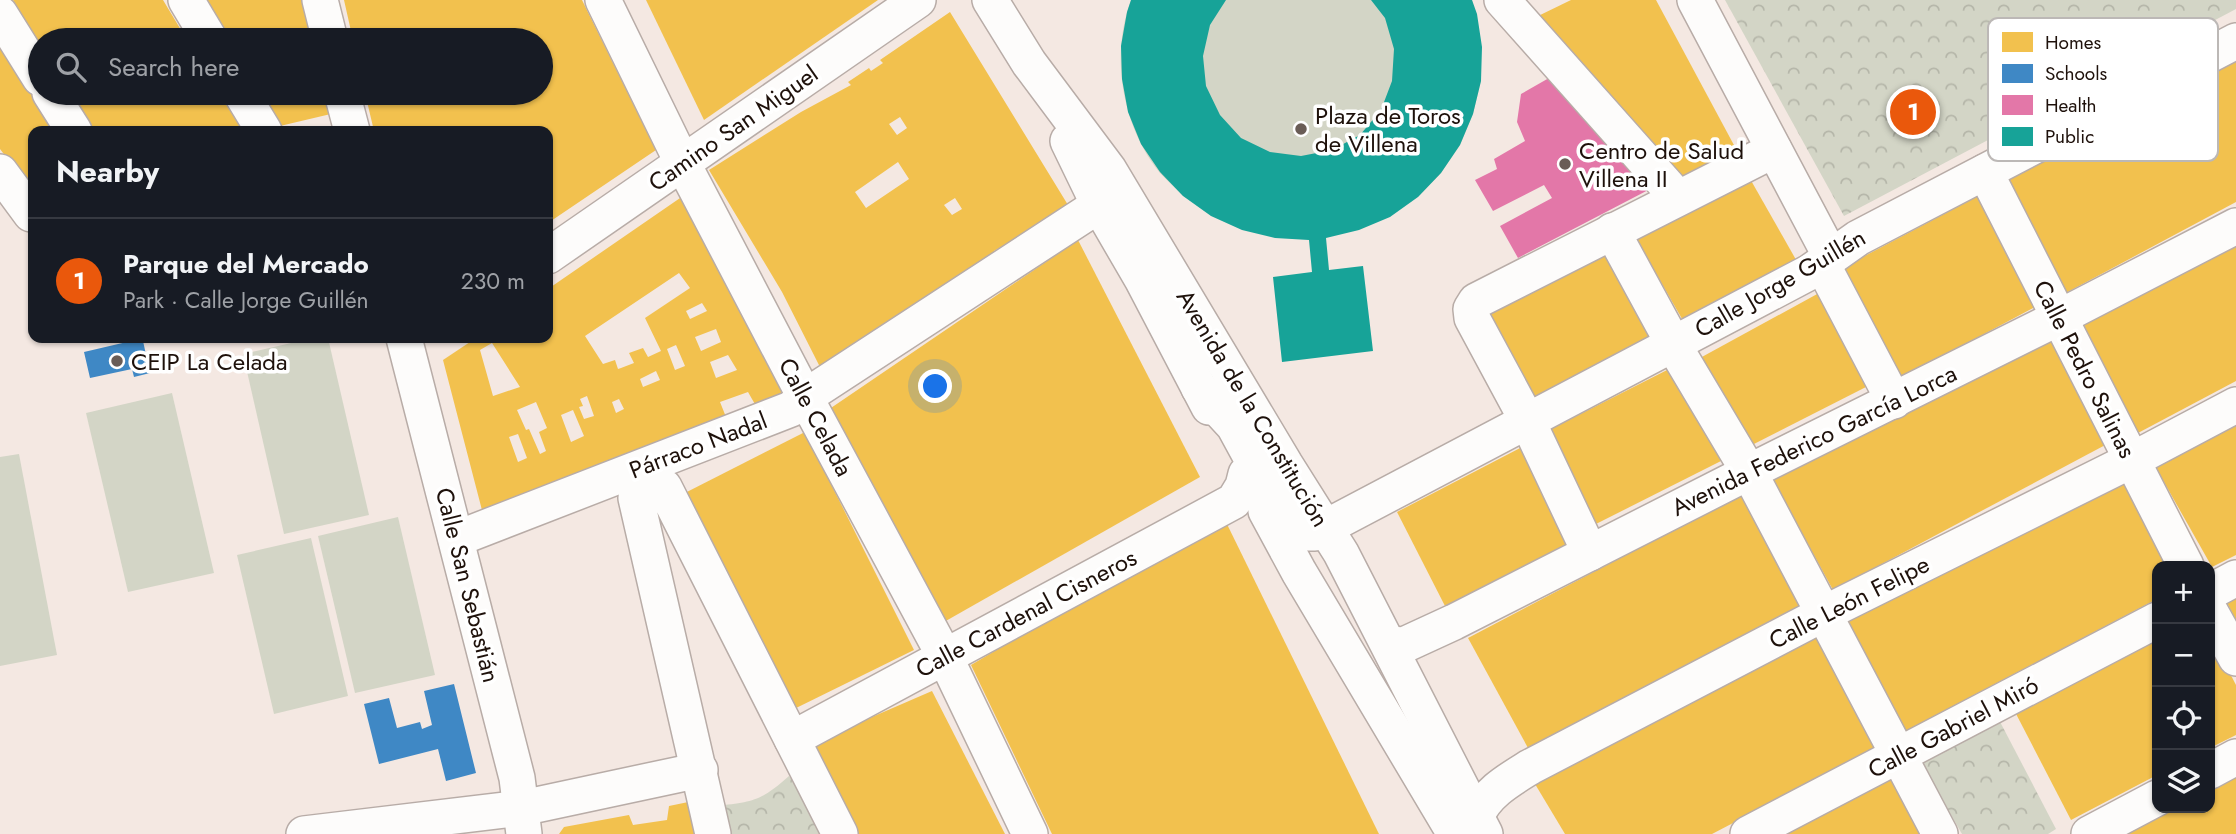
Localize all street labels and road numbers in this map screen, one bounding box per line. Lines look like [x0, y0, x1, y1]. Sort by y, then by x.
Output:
street label: Camino San Miguel [641, 56, 825, 200]
street label: Calle Jorge Guillén [1688, 220, 1872, 346]
street label: Calle Pedro Salinas [2025, 274, 2145, 464]
street label: Avenida de la Constitución [1168, 283, 1338, 533]
street label: Calle Celada [770, 352, 862, 482]
street label: Avenida Federico García Lorca [1665, 356, 1963, 524]
street label: Párraco Nadal [624, 403, 772, 487]
street label: Calle San Sebastián [427, 484, 509, 686]
street label: Calle Cardenal Cisneros [909, 540, 1143, 686]
street label: Calle León Felipe [1763, 546, 1935, 658]
street label: Calle Gabriel Miró [1862, 667, 2044, 787]

